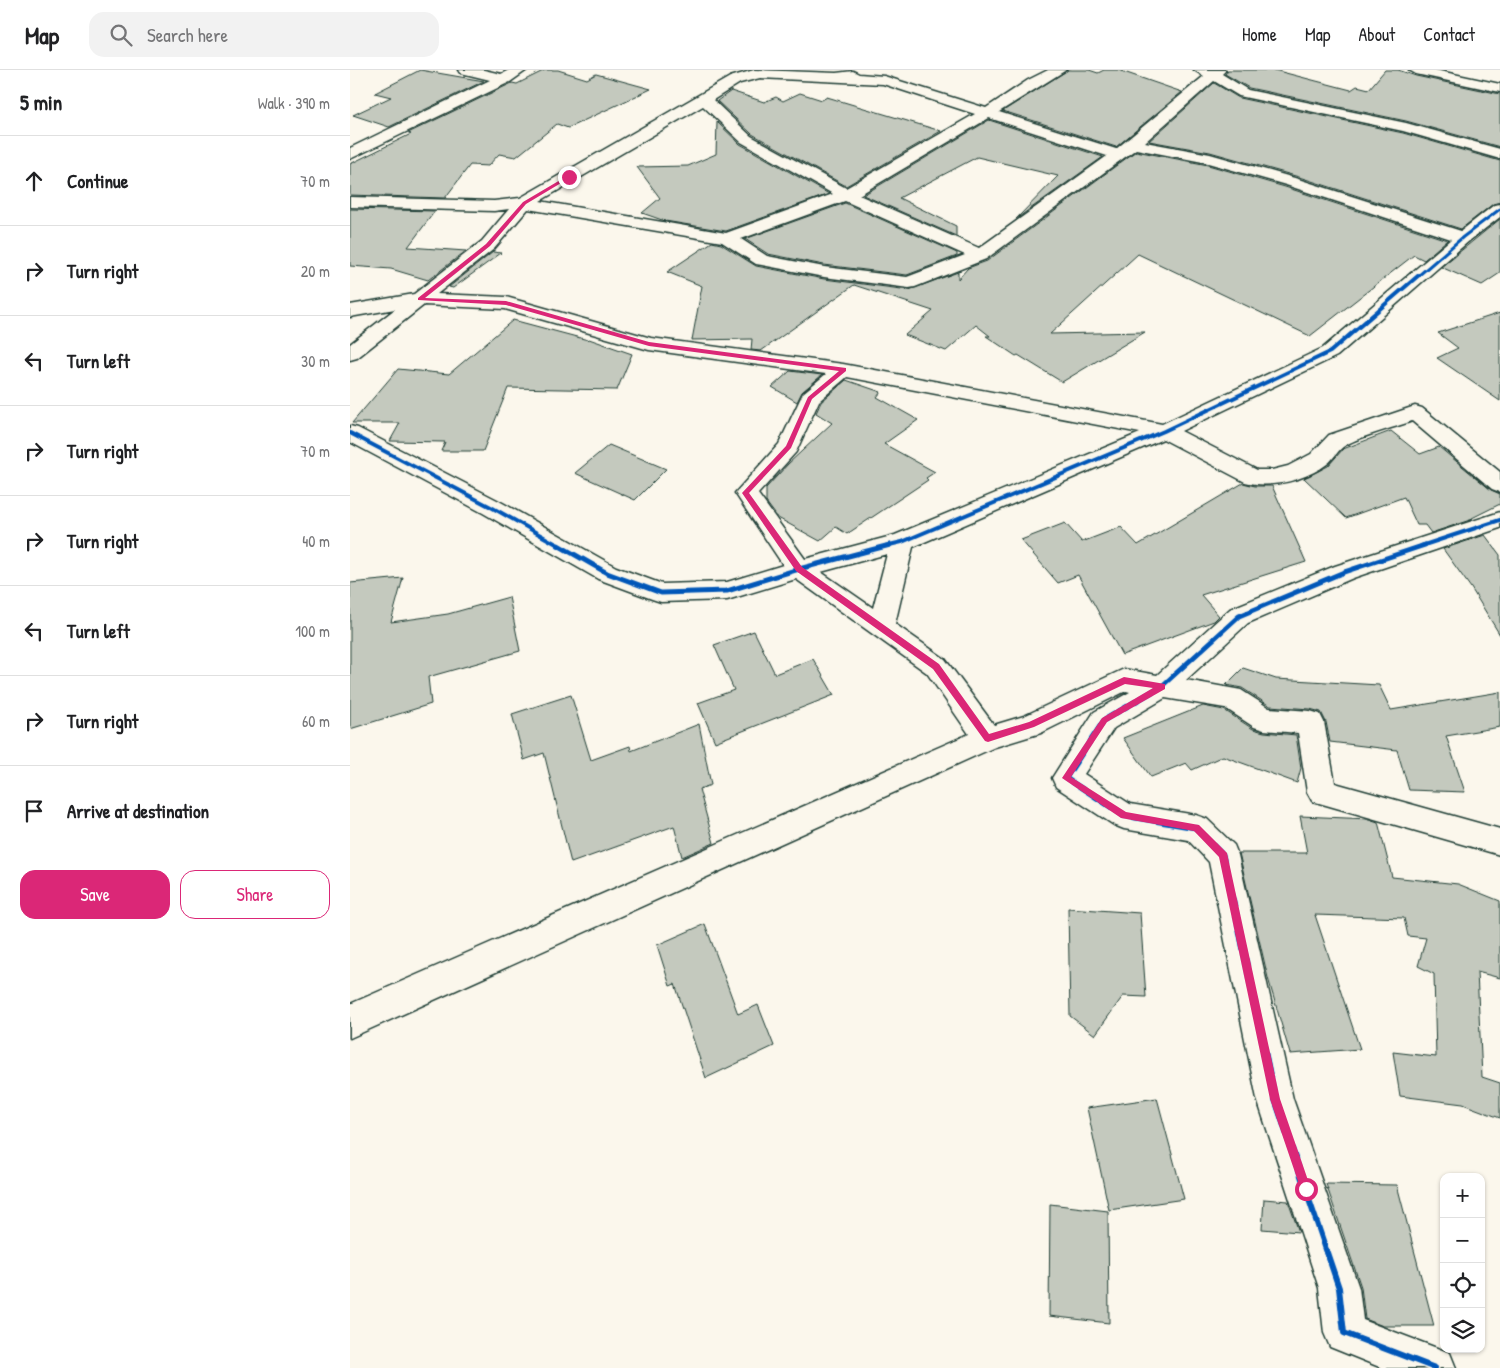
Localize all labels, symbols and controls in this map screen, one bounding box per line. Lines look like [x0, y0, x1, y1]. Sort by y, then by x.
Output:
search box [89, 12, 439, 57]
text: Map [25, 19, 59, 51]
icon: search [107, 21, 135, 49]
text: Search here [147, 22, 228, 48]
text: Home [1242, 22, 1277, 47]
text: Map [1305, 22, 1330, 47]
text: About [1358, 22, 1395, 47]
text: Contact [1423, 22, 1475, 47]
text: 5 min [20, 88, 62, 117]
text: Walk · 390 m [258, 92, 330, 114]
route end [558, 166, 581, 189]
icon: ahead [20, 167, 48, 195]
text: Continue [67, 168, 128, 194]
text: 70 m [300, 170, 330, 192]
icon: right [20, 257, 48, 285]
text: Turn right [67, 258, 138, 284]
text: 20 m [301, 260, 330, 282]
icon: left [20, 347, 48, 375]
text: Turn left [67, 348, 130, 374]
text: 30 m [301, 350, 330, 372]
icon: right [20, 437, 48, 465]
text: Turn right [67, 438, 138, 464]
text: 70 m [300, 440, 330, 462]
icon: right [20, 527, 48, 555]
text: Turn right [67, 528, 138, 554]
text: 40 m [302, 530, 330, 552]
icon: left [20, 617, 48, 645]
text: Turn left [67, 618, 130, 644]
text: 100 m [295, 620, 330, 642]
icon: right [20, 707, 48, 735]
text: Turn right [67, 708, 138, 734]
text: 60 m [302, 710, 330, 732]
icon: arrive [20, 797, 48, 825]
text: Arrive at destination [67, 798, 209, 824]
button: Save [20, 870, 170, 919]
button: Share [180, 870, 330, 919]
map controls [1440, 1173, 1485, 1353]
button: + [1440, 1173, 1485, 1218]
route start [1295, 1178, 1318, 1201]
button: − [1440, 1218, 1485, 1263]
button: locate [1440, 1263, 1485, 1308]
button: layers [1440, 1308, 1485, 1353]

